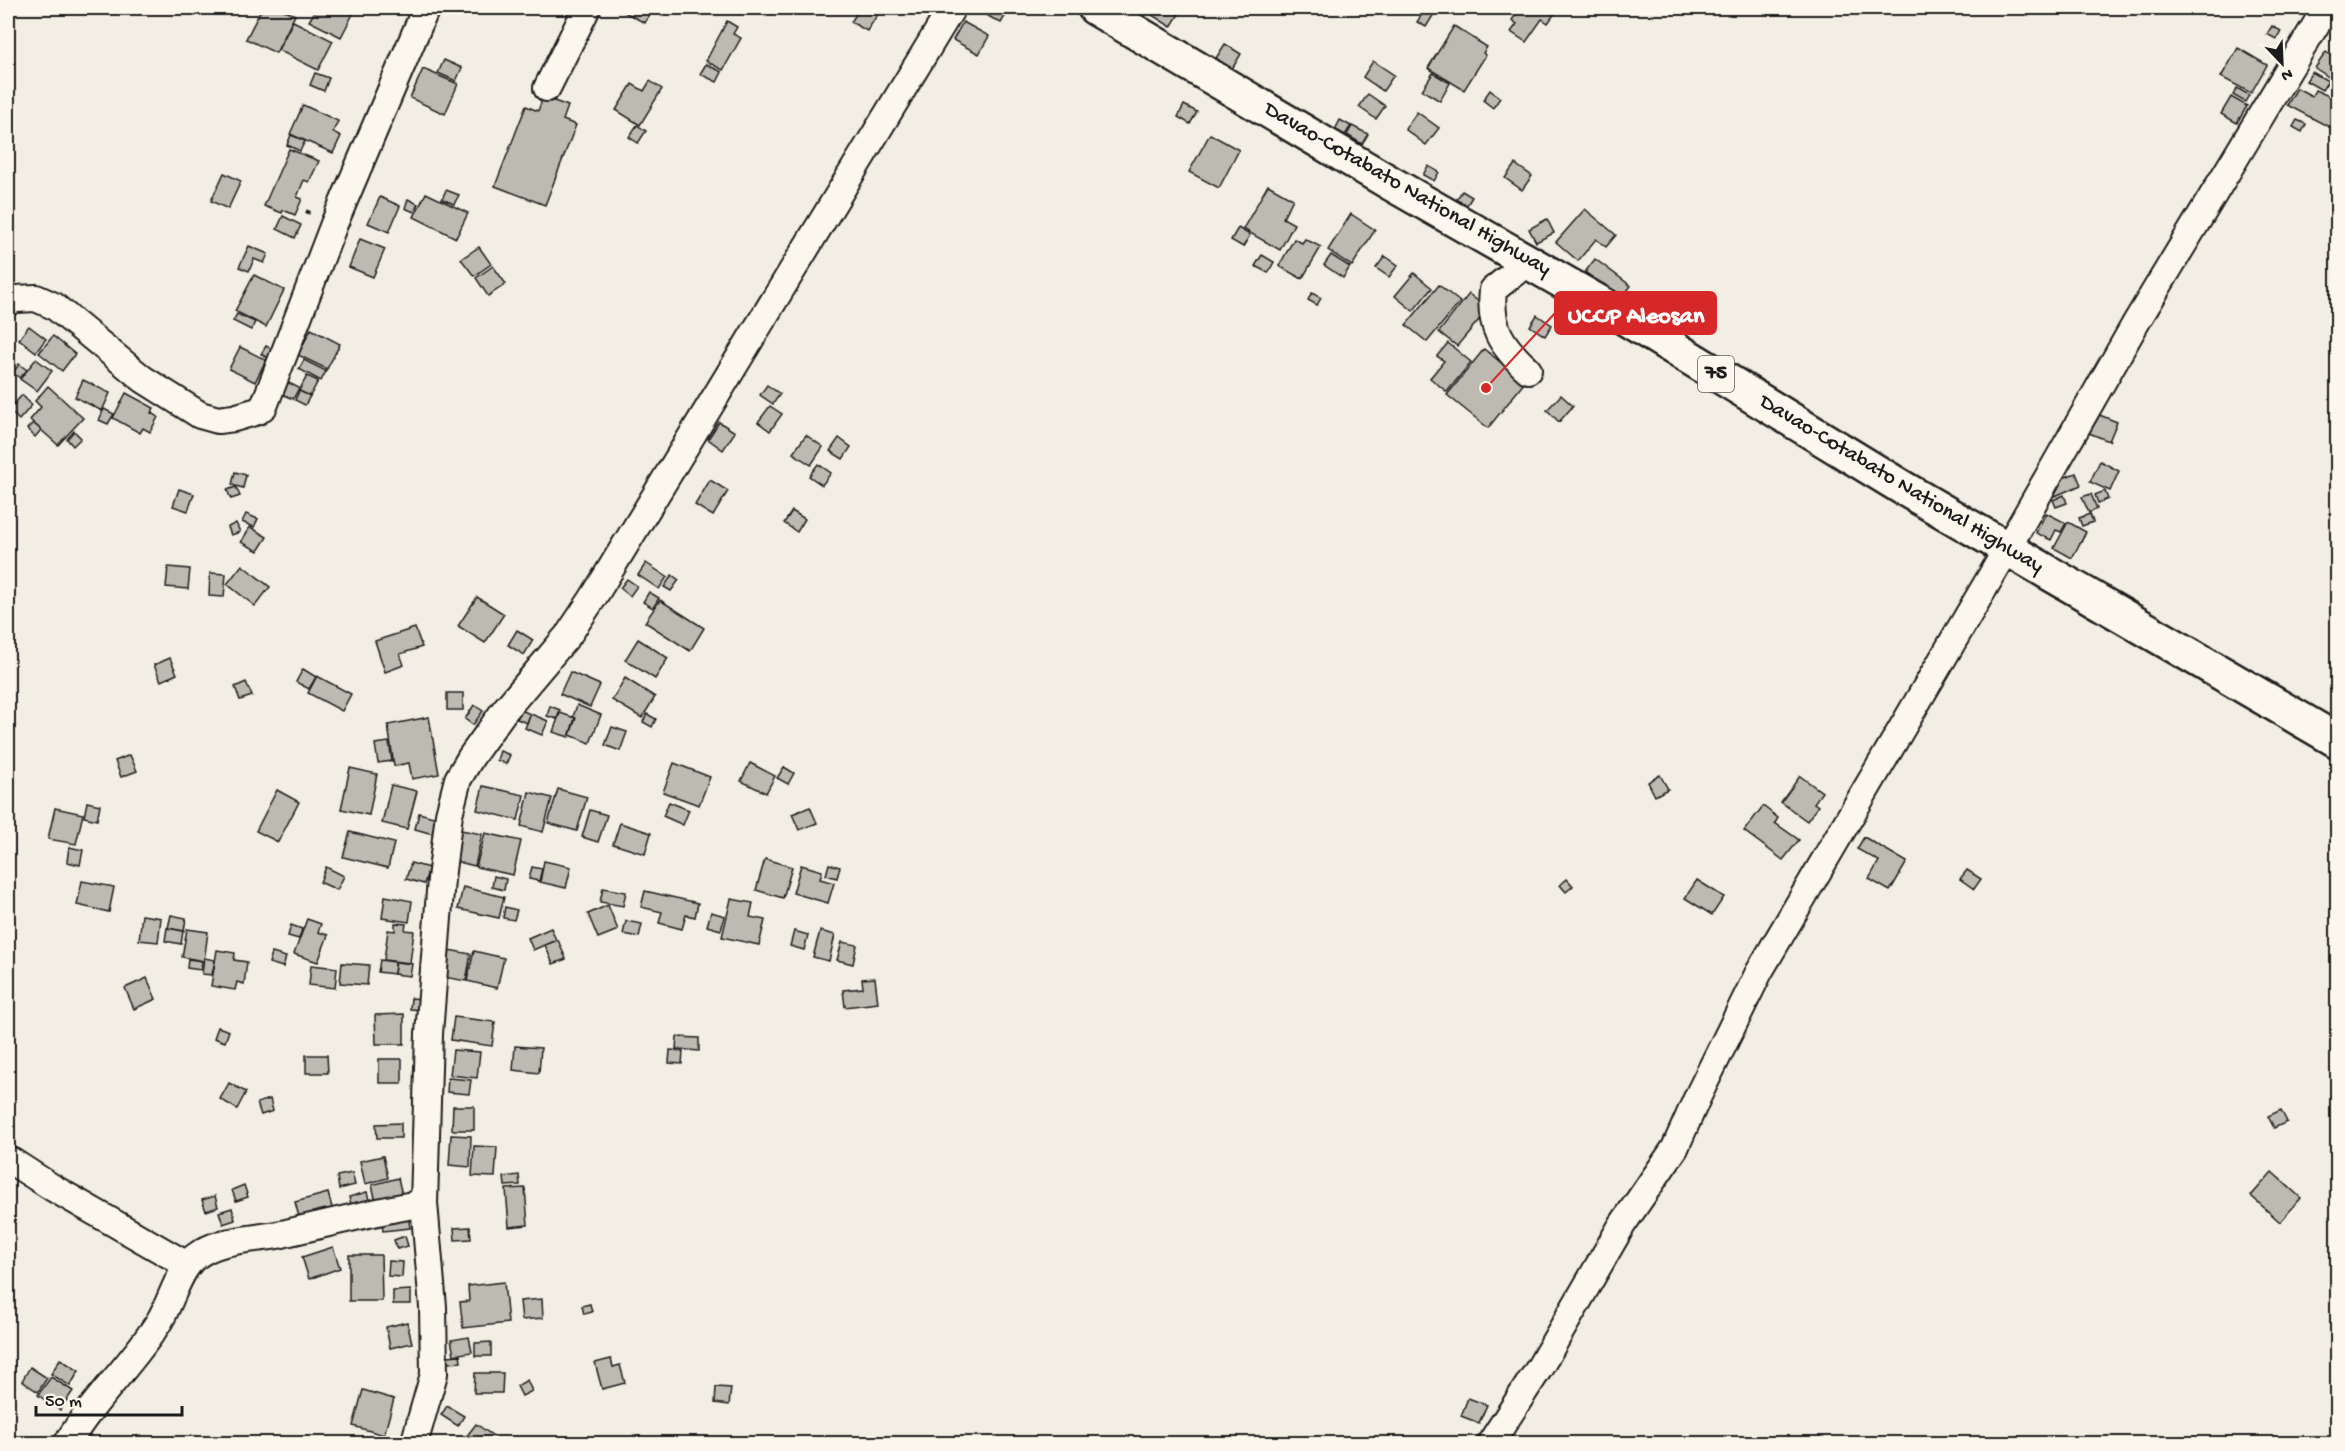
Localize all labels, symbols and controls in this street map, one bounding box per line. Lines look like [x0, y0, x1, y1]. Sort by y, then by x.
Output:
north arrow [2252, 33, 2312, 93]
text: N [2277, 63, 2295, 85]
street label: Davao-Cotabato National Highway [1257, 96, 1555, 283]
callout: UCCP Aleosan [1555, 292, 1716, 334]
text: UCCP Aleosan [1568, 303, 1705, 332]
road number: 75 [1698, 356, 1734, 392]
street label: Davao-Cotabato National Highway [1752, 389, 2048, 580]
scale bar [36, 1379, 182, 1417]
text: 50 m [45, 1392, 82, 1413]

